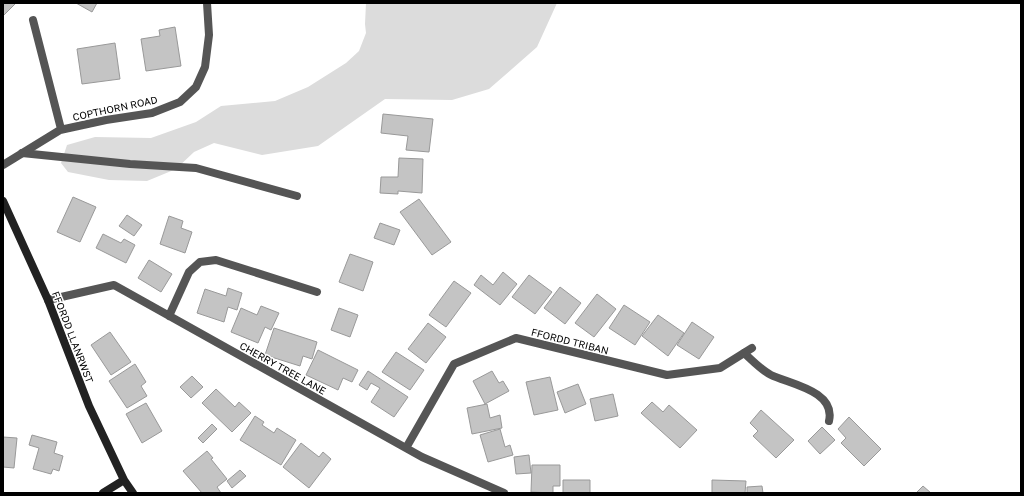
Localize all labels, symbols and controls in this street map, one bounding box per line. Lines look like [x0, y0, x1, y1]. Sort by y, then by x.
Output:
street label: COPTHORN ROAD [71, 93, 159, 123]
street label: FFORDD LLANRWST [50, 289, 96, 385]
street label: FFORDD TRIBAN [530, 326, 610, 356]
street label: CHERRY TREE LANE [238, 339, 328, 397]

